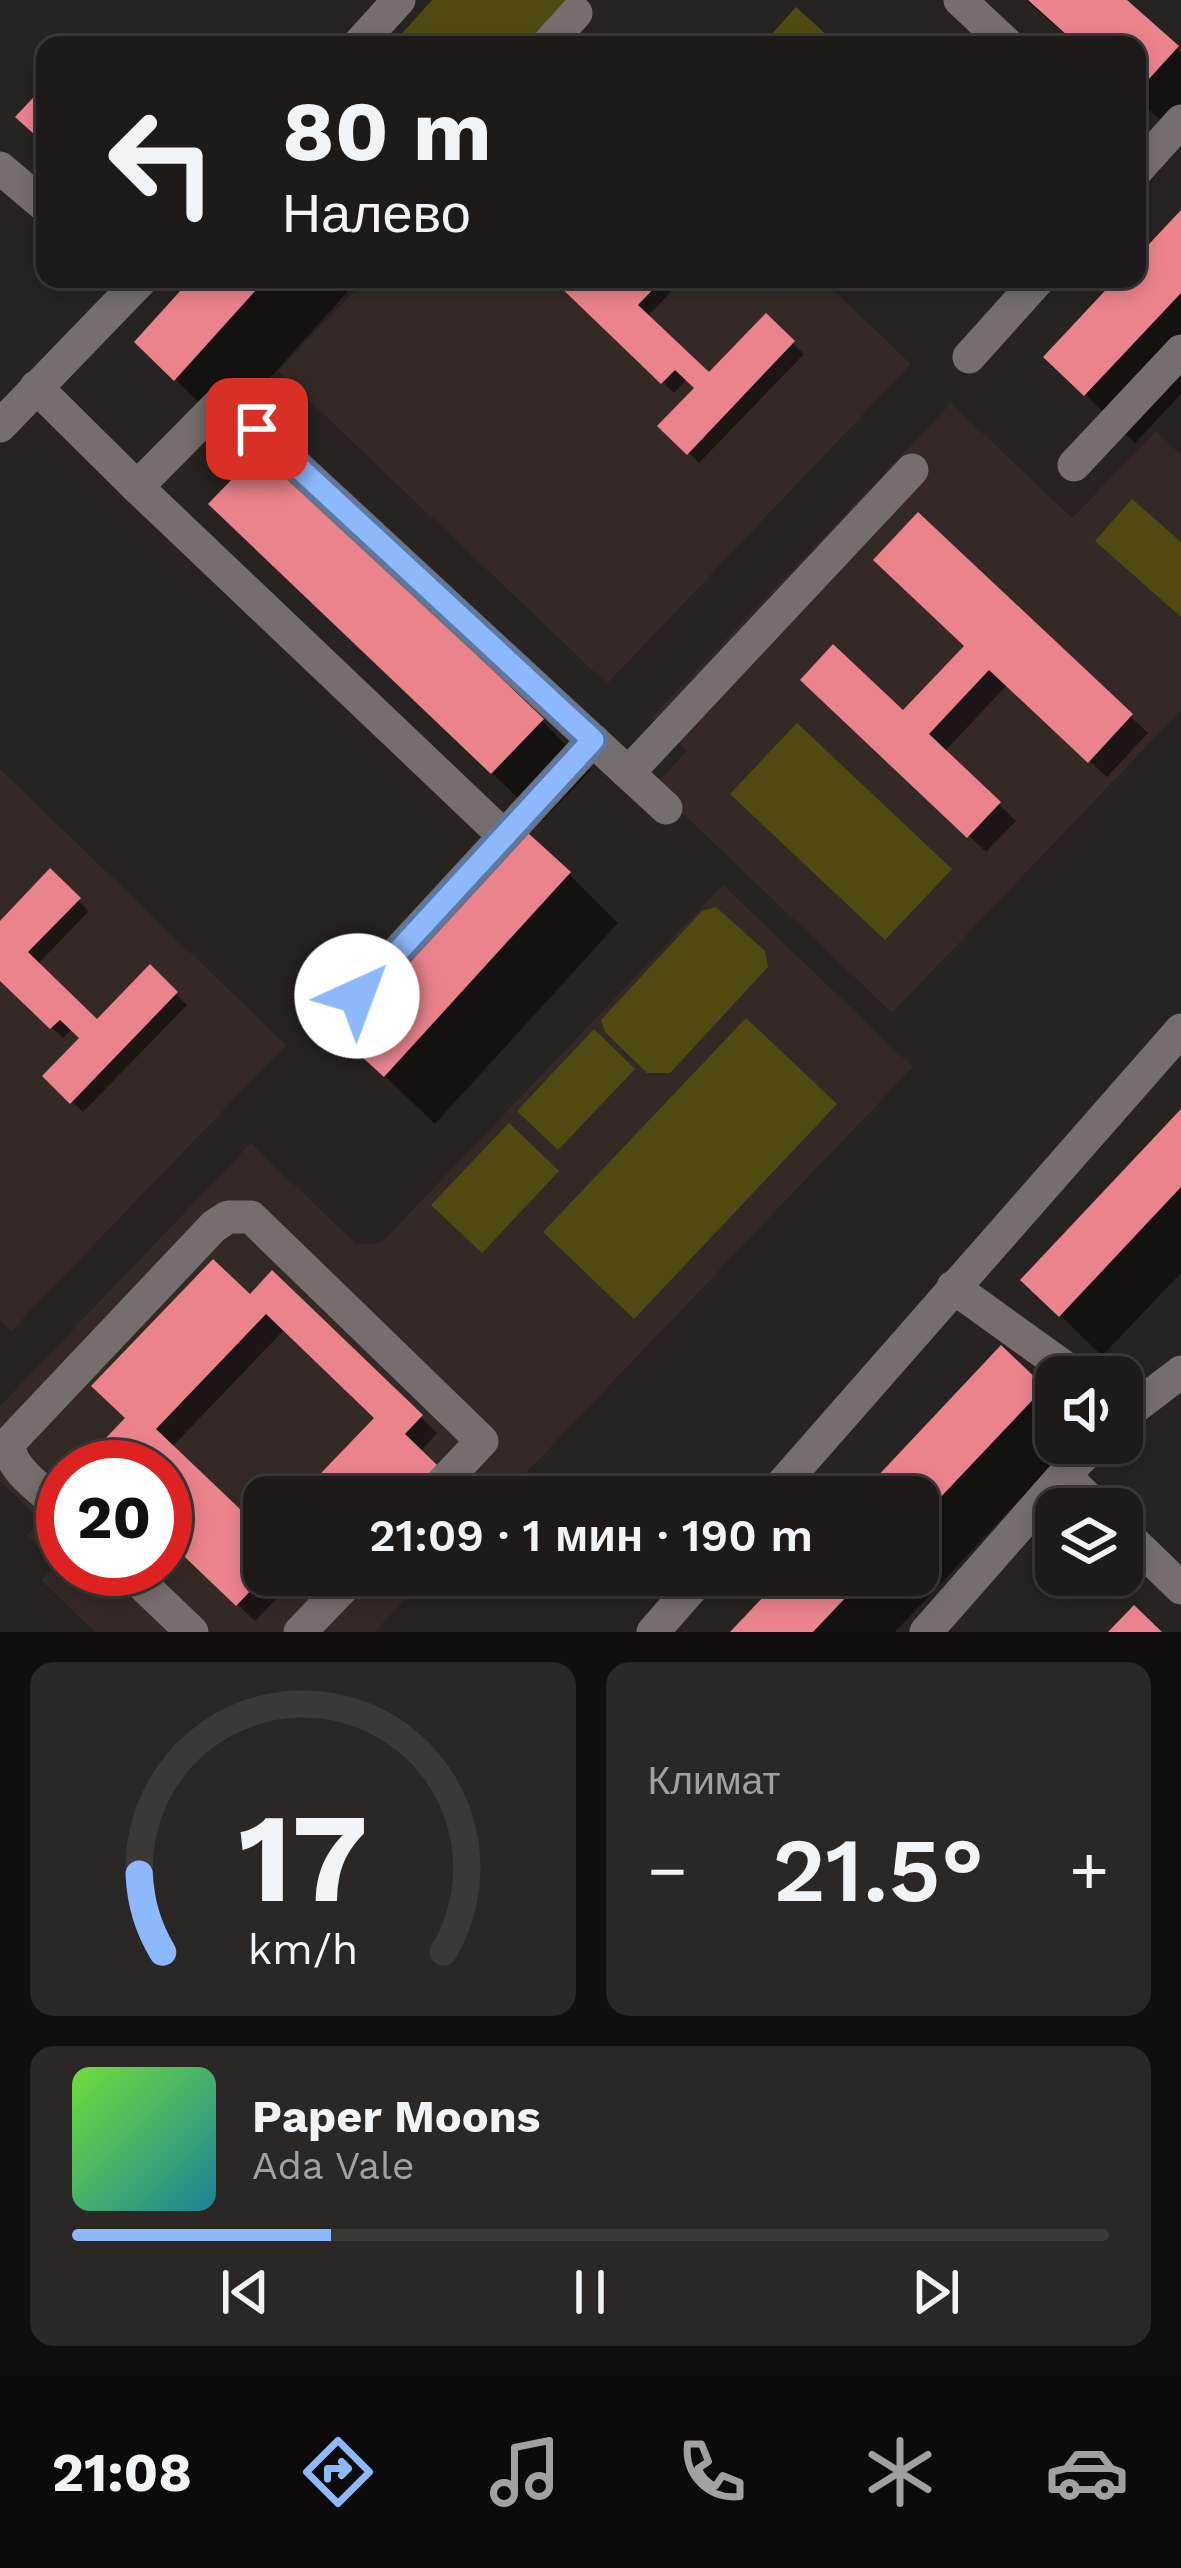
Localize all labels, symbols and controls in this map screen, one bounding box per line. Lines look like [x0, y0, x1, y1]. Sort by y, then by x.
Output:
text: 80 m [282, 82, 492, 180]
icon: left [84, 84, 240, 240]
text: Налево [282, 182, 471, 245]
pin [206, 378, 308, 480]
icon: arrive [224, 396, 290, 462]
position arrow [294, 933, 420, 1059]
map controls [1035, 1356, 1143, 1596]
button: sound [1035, 1356, 1143, 1464]
speed limit sign: 20 [36, 1440, 192, 1596]
button: layers [1035, 1488, 1143, 1596]
text: 21:09 · 1 мин · 190 m [369, 1509, 813, 1562]
text: Климат [648, 1758, 780, 1803]
text: 17 [238, 1785, 368, 1931]
text: 21.5° [772, 1817, 984, 1923]
text: − [648, 1832, 687, 1909]
text: + [1069, 1832, 1109, 1909]
text: km/h [247, 1924, 358, 1974]
text: Paper Moons [252, 2090, 541, 2143]
text: Ada Vale [252, 2143, 414, 2188]
icon: previous [212, 2259, 278, 2325]
icon: pause [557, 2259, 623, 2325]
icon: next [903, 2259, 969, 2325]
icon: directions [296, 2430, 380, 2514]
icon: music [483, 2430, 567, 2514]
icon: phone [670, 2430, 754, 2514]
icon: climate [858, 2430, 942, 2514]
icon: car [1045, 2430, 1129, 2514]
text: 21:08 [52, 2441, 192, 2504]

